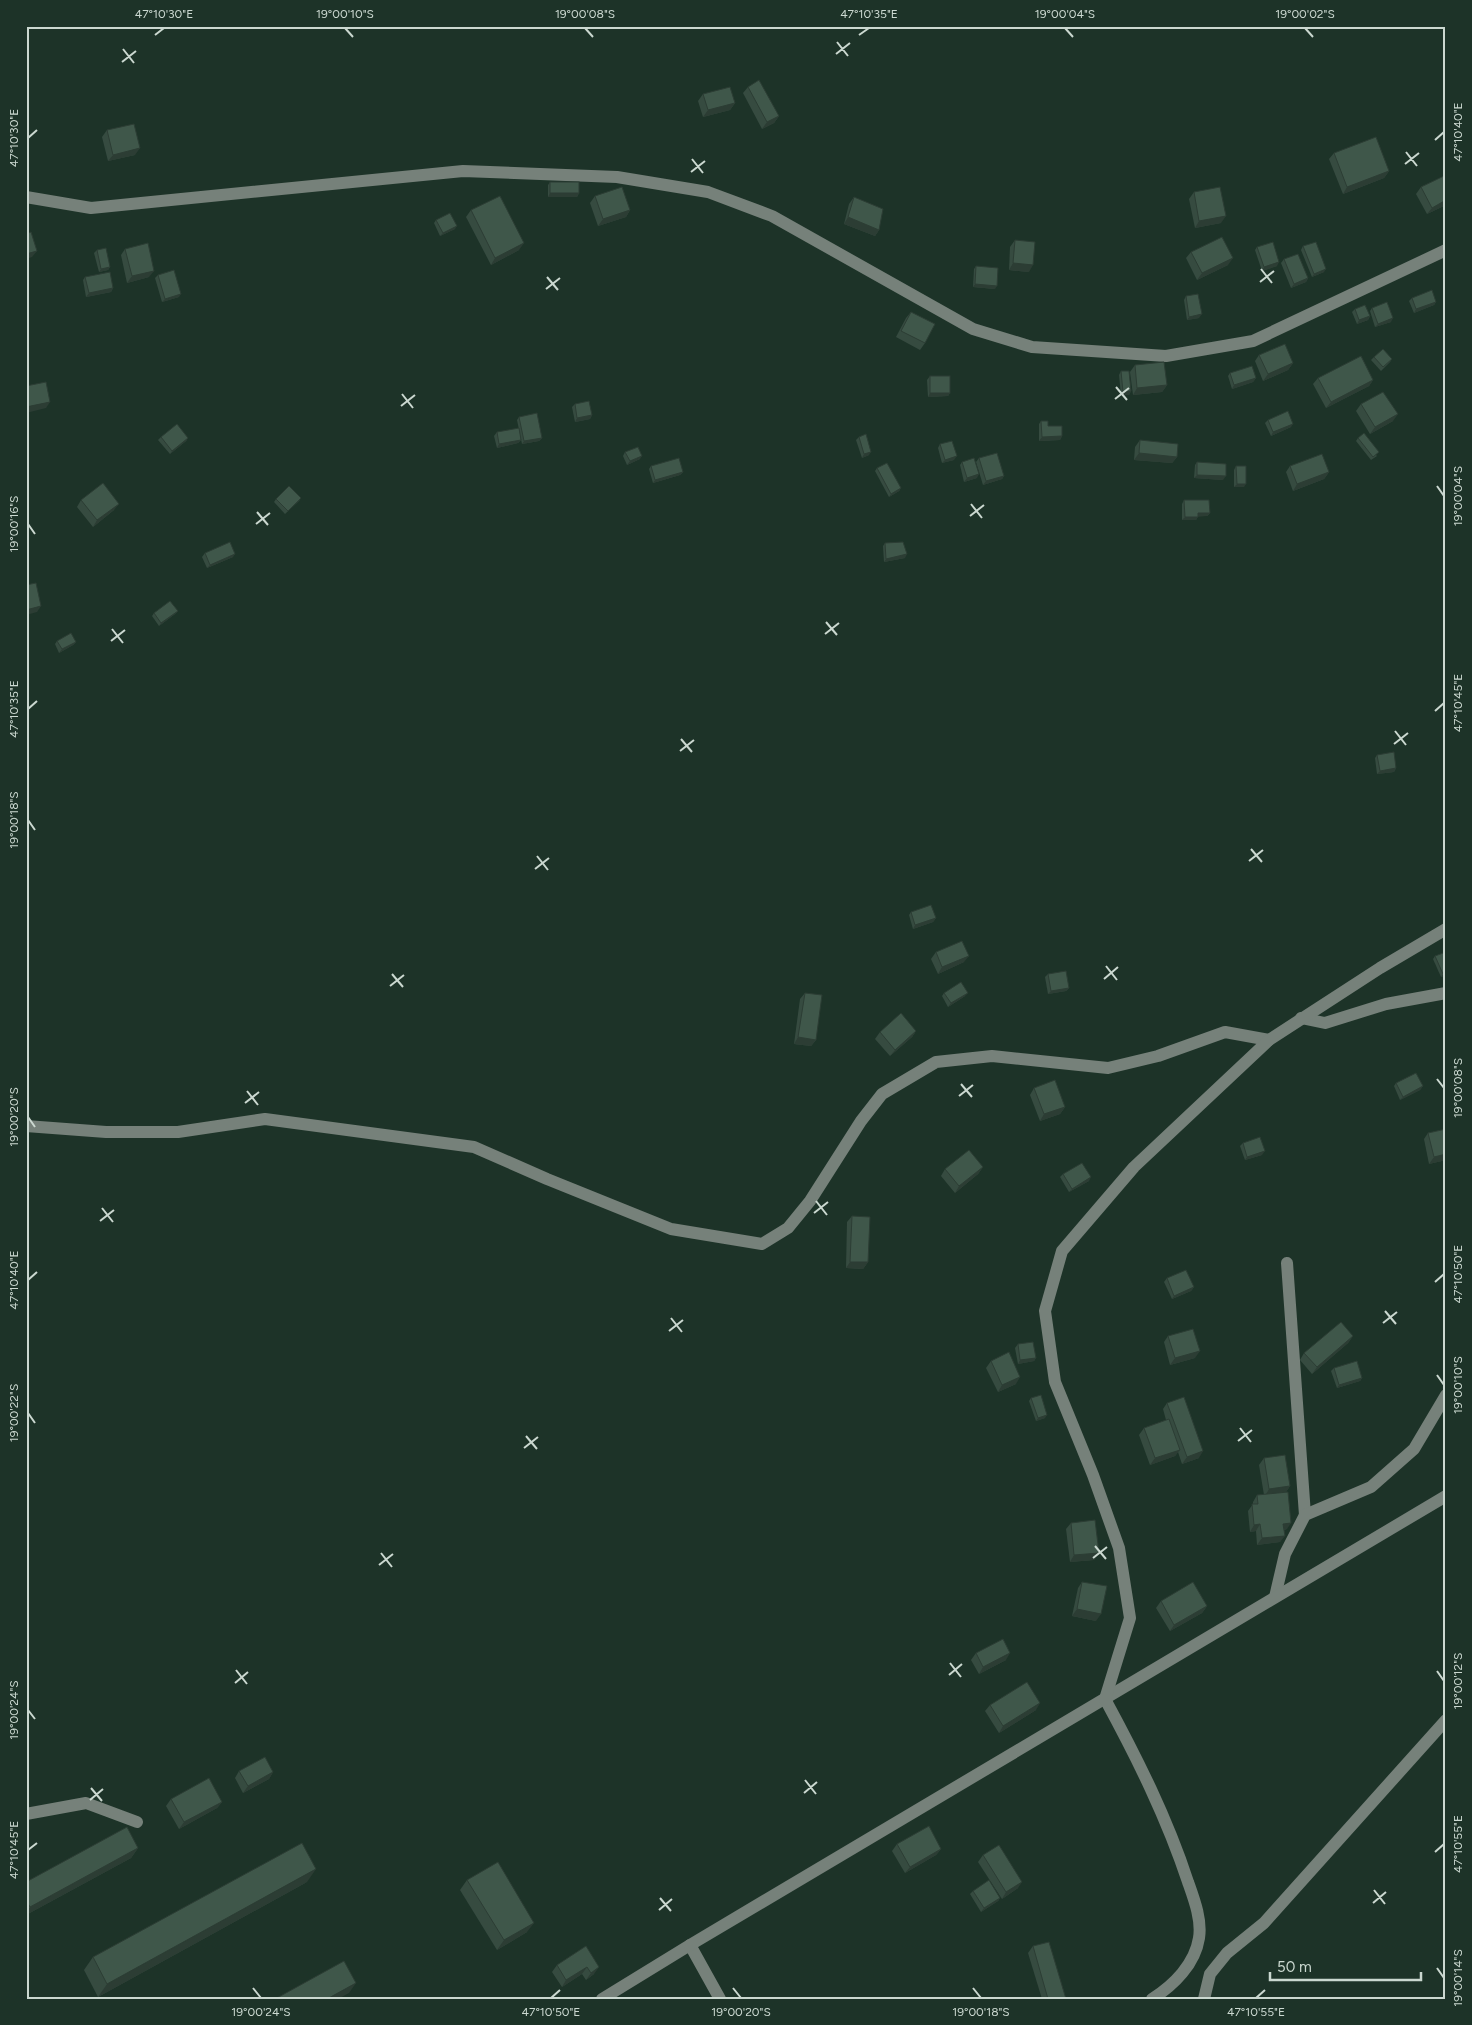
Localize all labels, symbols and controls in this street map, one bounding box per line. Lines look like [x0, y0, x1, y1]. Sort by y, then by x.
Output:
text: 47°10'30"E [135, 7, 193, 21]
text: 19°00'10"S [316, 7, 374, 21]
text: 19°00'08"S [555, 7, 615, 21]
text: 47°10'35"E [840, 7, 898, 21]
text: 19°00'04"S [1035, 7, 1095, 21]
text: 19°00'02"S [1275, 7, 1335, 21]
text: 47°10'40"E [1451, 102, 1465, 162]
text: 47°10'30"E [7, 109, 21, 167]
text: 19°00'04"S [1451, 466, 1465, 526]
text: 19°00'16"S [7, 496, 21, 552]
text: 47°10'45"E [1451, 674, 1465, 732]
text: 47°10'35"E [7, 680, 21, 738]
text: 19°00'18"S [7, 791, 21, 849]
text: 19°00'08"S [1451, 1058, 1465, 1118]
text: 19°00'20"S [7, 1087, 21, 1147]
text: 47°10'50"E [1451, 1245, 1465, 1303]
text: 47°10'40"E [7, 1250, 21, 1310]
text: 19°00'10"S [1451, 1356, 1465, 1414]
text: 19°00'22"S [7, 1384, 21, 1442]
text: 19°00'12"S [1451, 1653, 1465, 1709]
text: 19°00'24"S [7, 1680, 21, 1740]
text: 47°10'55"E [1451, 1815, 1465, 1873]
text: 47°10'45"E [7, 1821, 21, 1879]
text: 19°00'14"S [1451, 1949, 1465, 2007]
scale bar [1270, 1950, 1421, 1982]
text: 50 m [1277, 1958, 1312, 1976]
text: 19°00'24"S [231, 2005, 291, 2019]
text: 47°10'50"E [522, 2005, 580, 2019]
text: 19°00'20"S [711, 2005, 771, 2019]
text: 19°00'18"S [952, 2005, 1010, 2019]
text: 47°10'55"E [1227, 2005, 1285, 2019]

